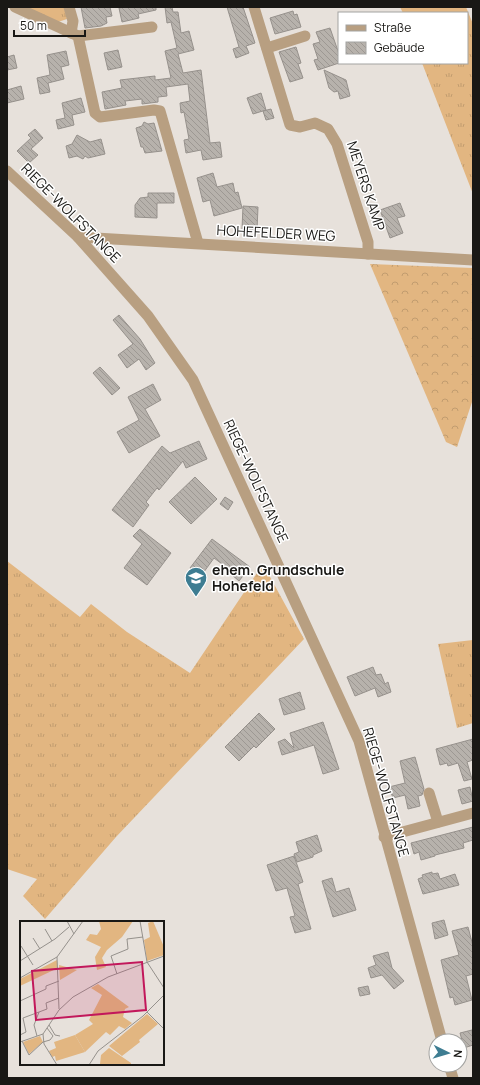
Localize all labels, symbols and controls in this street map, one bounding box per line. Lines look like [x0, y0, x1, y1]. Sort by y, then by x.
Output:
scale bar [14, 12, 85, 38]
legend [338, 12, 468, 64]
text: 50 m [20, 17, 47, 34]
text: Straße [374, 19, 411, 36]
text: Gebäude [374, 39, 425, 56]
street label: MEYERS KAMP [343, 139, 390, 234]
street label: RIEGE-WOLFSTANGE [17, 159, 125, 267]
street label: HOHEFELDER WEG [216, 220, 336, 245]
street label: RIEGE-WOLFSTANGE [220, 416, 293, 545]
place label: ehem. Grundschule Hohefeld [212, 560, 344, 595]
school or university icon: ehem. Grundschule Hohefeld [183, 565, 209, 598]
street label: RIEGE-WOLFSTANGE [359, 725, 414, 859]
inset map [20, 921, 164, 1065]
north arrow [428, 1033, 468, 1073]
text: N [451, 1049, 466, 1059]

